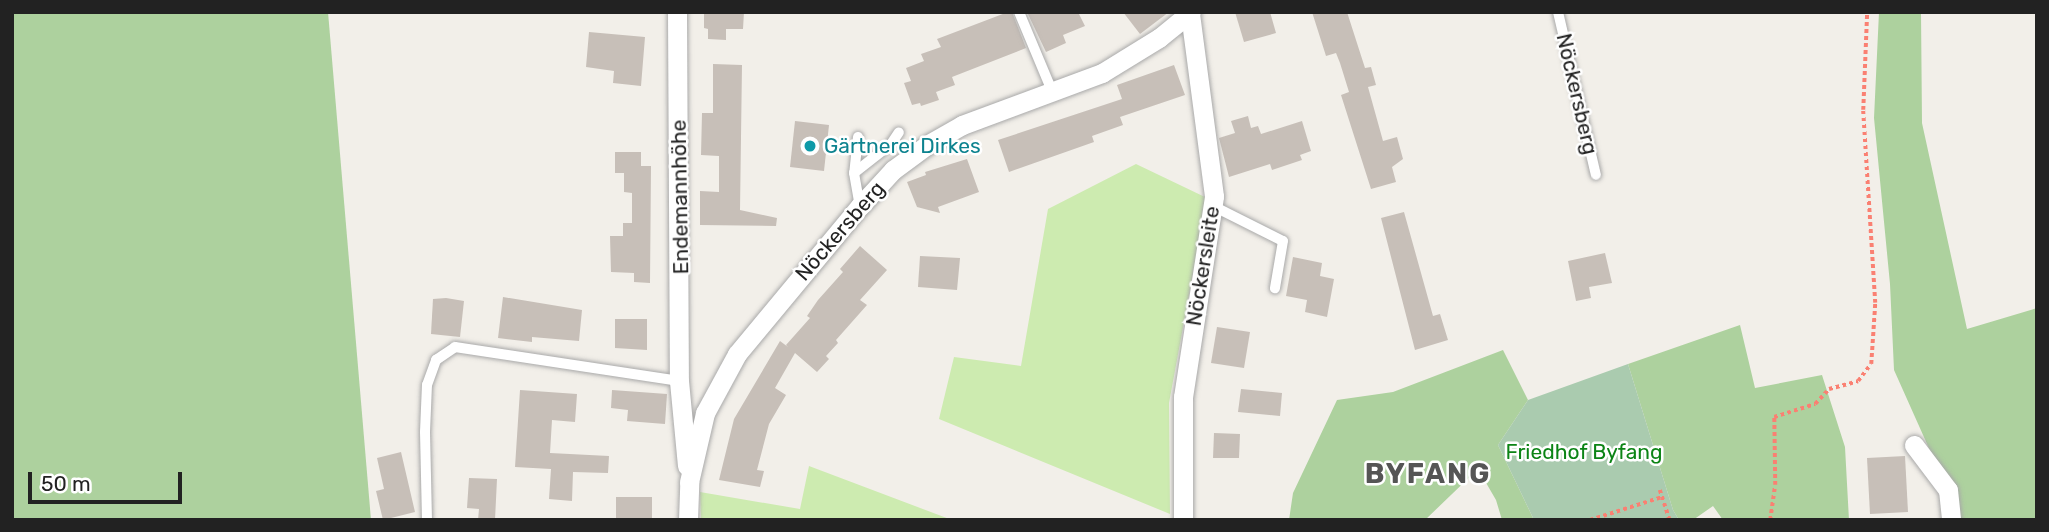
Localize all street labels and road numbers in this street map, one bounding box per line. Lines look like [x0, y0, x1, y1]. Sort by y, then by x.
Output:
street label: Nöckersberg [1551, 31, 1603, 157]
street label: Endemannhöhe [666, 119, 694, 275]
street label: Nöckersberg [790, 176, 890, 286]
street label: Nöckersleite [1181, 204, 1225, 328]

